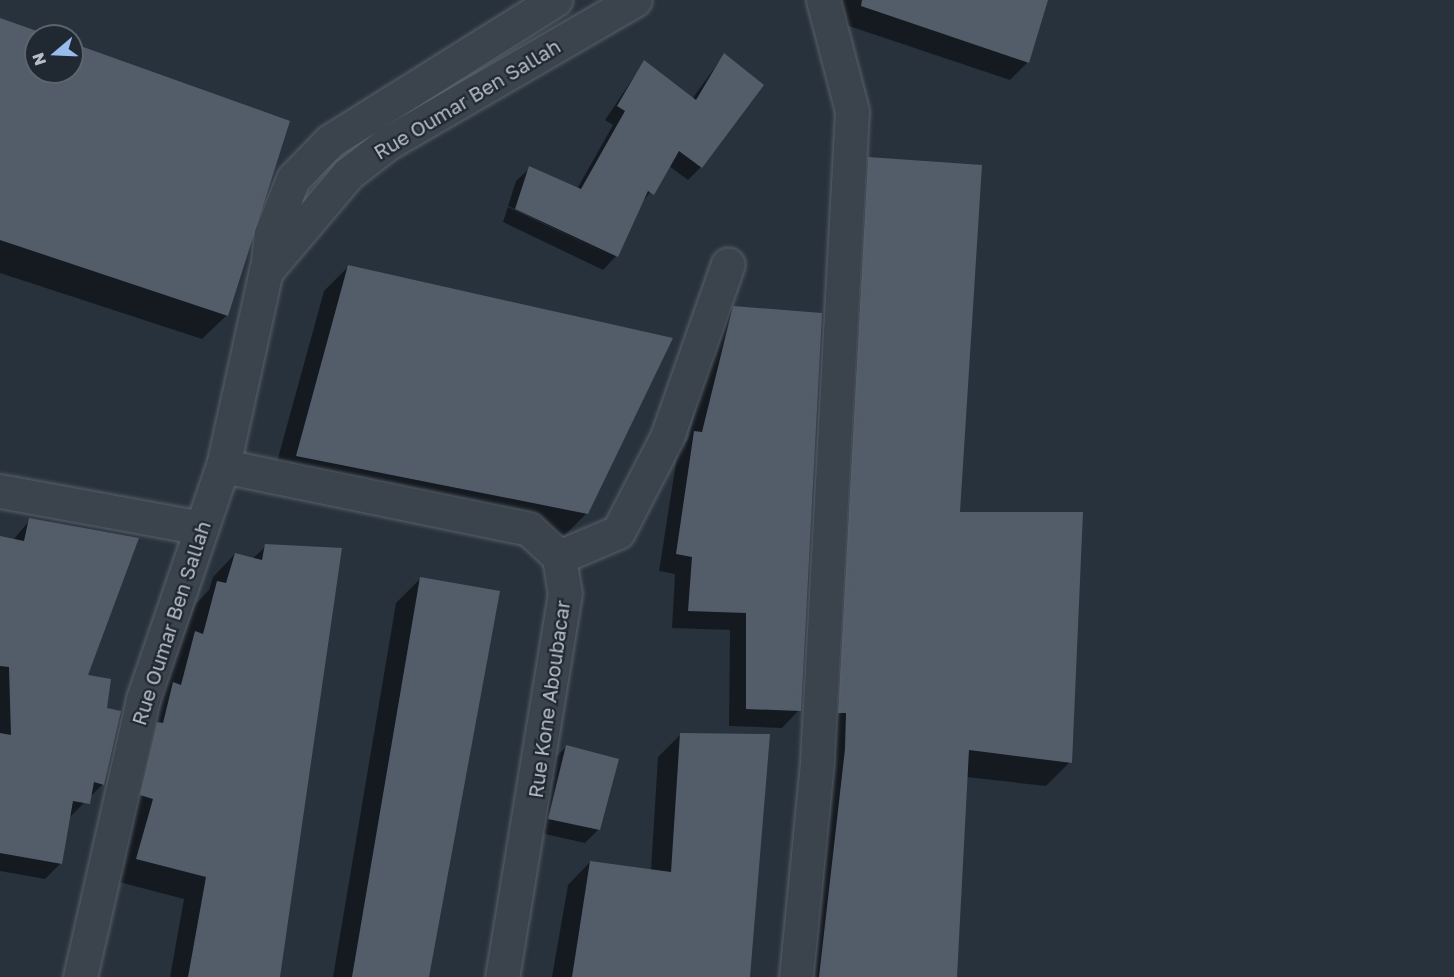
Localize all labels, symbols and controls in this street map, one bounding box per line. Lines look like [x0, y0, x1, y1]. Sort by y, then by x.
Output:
north arrow [24, 24, 84, 84]
street label: Rue Oumar Ben Sallah [369, 34, 565, 164]
text: N [27, 50, 50, 68]
street label: Rue Oumar Ben Sallah [127, 518, 215, 728]
street label: Rue Kone Aboubacar [523, 599, 575, 799]

